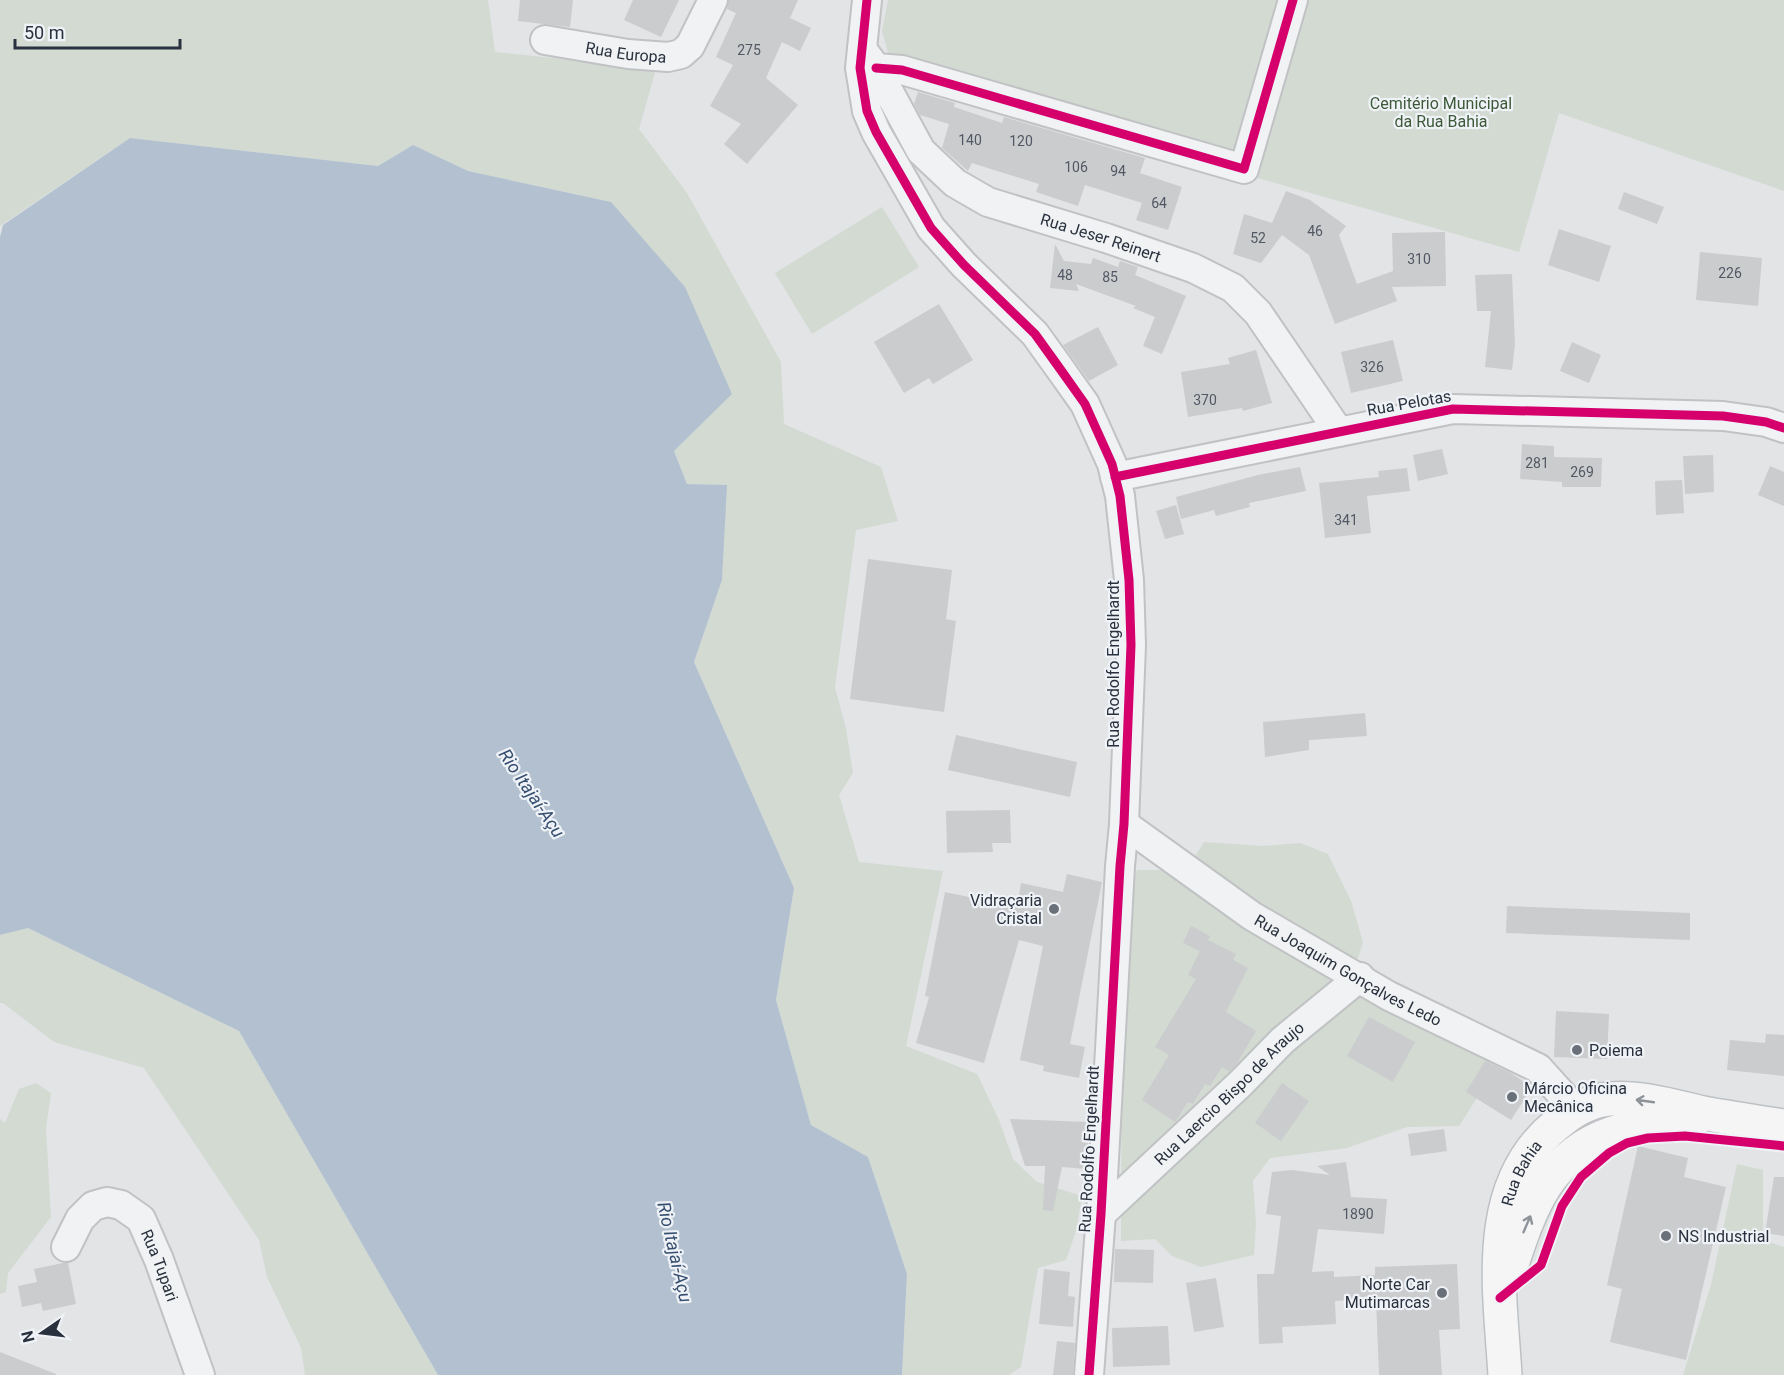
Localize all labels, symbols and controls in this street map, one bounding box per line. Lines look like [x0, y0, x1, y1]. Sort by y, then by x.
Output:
scale bar [15, 12, 180, 50]
text: 50 m [24, 22, 64, 43]
street label: Rua Europa [584, 38, 667, 66]
house number: 275 [737, 42, 761, 58]
park label: Cemitério Municipal da Rua Bahia [1370, 94, 1512, 131]
house number: 140 [958, 132, 982, 148]
house number: 120 [1009, 133, 1033, 149]
house number: 106 [1064, 159, 1088, 175]
house number: 94 [1110, 163, 1126, 179]
house number: 64 [1151, 195, 1167, 211]
street label: Rua Jeser Reinert [1038, 209, 1164, 266]
house number: 46 [1307, 223, 1323, 239]
house number: 52 [1250, 230, 1266, 246]
house number: 310 [1407, 251, 1431, 267]
house number: 226 [1718, 265, 1742, 281]
house number: 48 [1057, 267, 1073, 283]
house number: 85 [1102, 269, 1118, 285]
house number: 326 [1360, 359, 1384, 375]
street label: Rua Pelotas [1365, 386, 1453, 420]
house number: 370 [1193, 392, 1217, 408]
house number: 281 [1525, 455, 1549, 471]
house number: 269 [1570, 464, 1594, 480]
house number: 341 [1334, 512, 1358, 528]
street label: Rua Rodolfo Engelhardt [1104, 580, 1123, 748]
water label: Rio Itajaí-Açu [495, 745, 570, 842]
place label: Vidraçaria Cristal [970, 891, 1042, 928]
marker: Vidraçaria Cristal [1047, 902, 1061, 916]
street label: Rua Joaquim Gonçalves Ledo [1251, 910, 1445, 1030]
street label: Rua Laercio Bispo de Araujo [1150, 1017, 1308, 1169]
place label: Poiema [1589, 1041, 1643, 1060]
marker: Poiema [1570, 1043, 1584, 1057]
street label: Rua Rodolfo Engelhardt [1075, 1065, 1103, 1233]
place label: Márcio Oficina Mecânica [1524, 1079, 1627, 1116]
marker: Márcio Oficina Mecânica [1505, 1090, 1519, 1104]
one-way arrow [1636, 1096, 1656, 1107]
street label: Rua Bahia [1497, 1136, 1545, 1208]
water label: Rio Itajaí-Açu [653, 1200, 697, 1305]
house number: 1890 [1342, 1206, 1374, 1222]
one-way arrow [1521, 1215, 1533, 1233]
street label: Rua Tupari [137, 1226, 182, 1304]
place label: NS Industrial [1678, 1227, 1769, 1246]
marker: NS Industrial [1659, 1229, 1673, 1243]
place label: Norte Car Mutimarcas [1345, 1275, 1431, 1312]
marker: Norte Car Mutimarcas [1435, 1286, 1449, 1300]
north arrow [12, 1303, 72, 1363]
text: N [17, 1329, 39, 1344]

